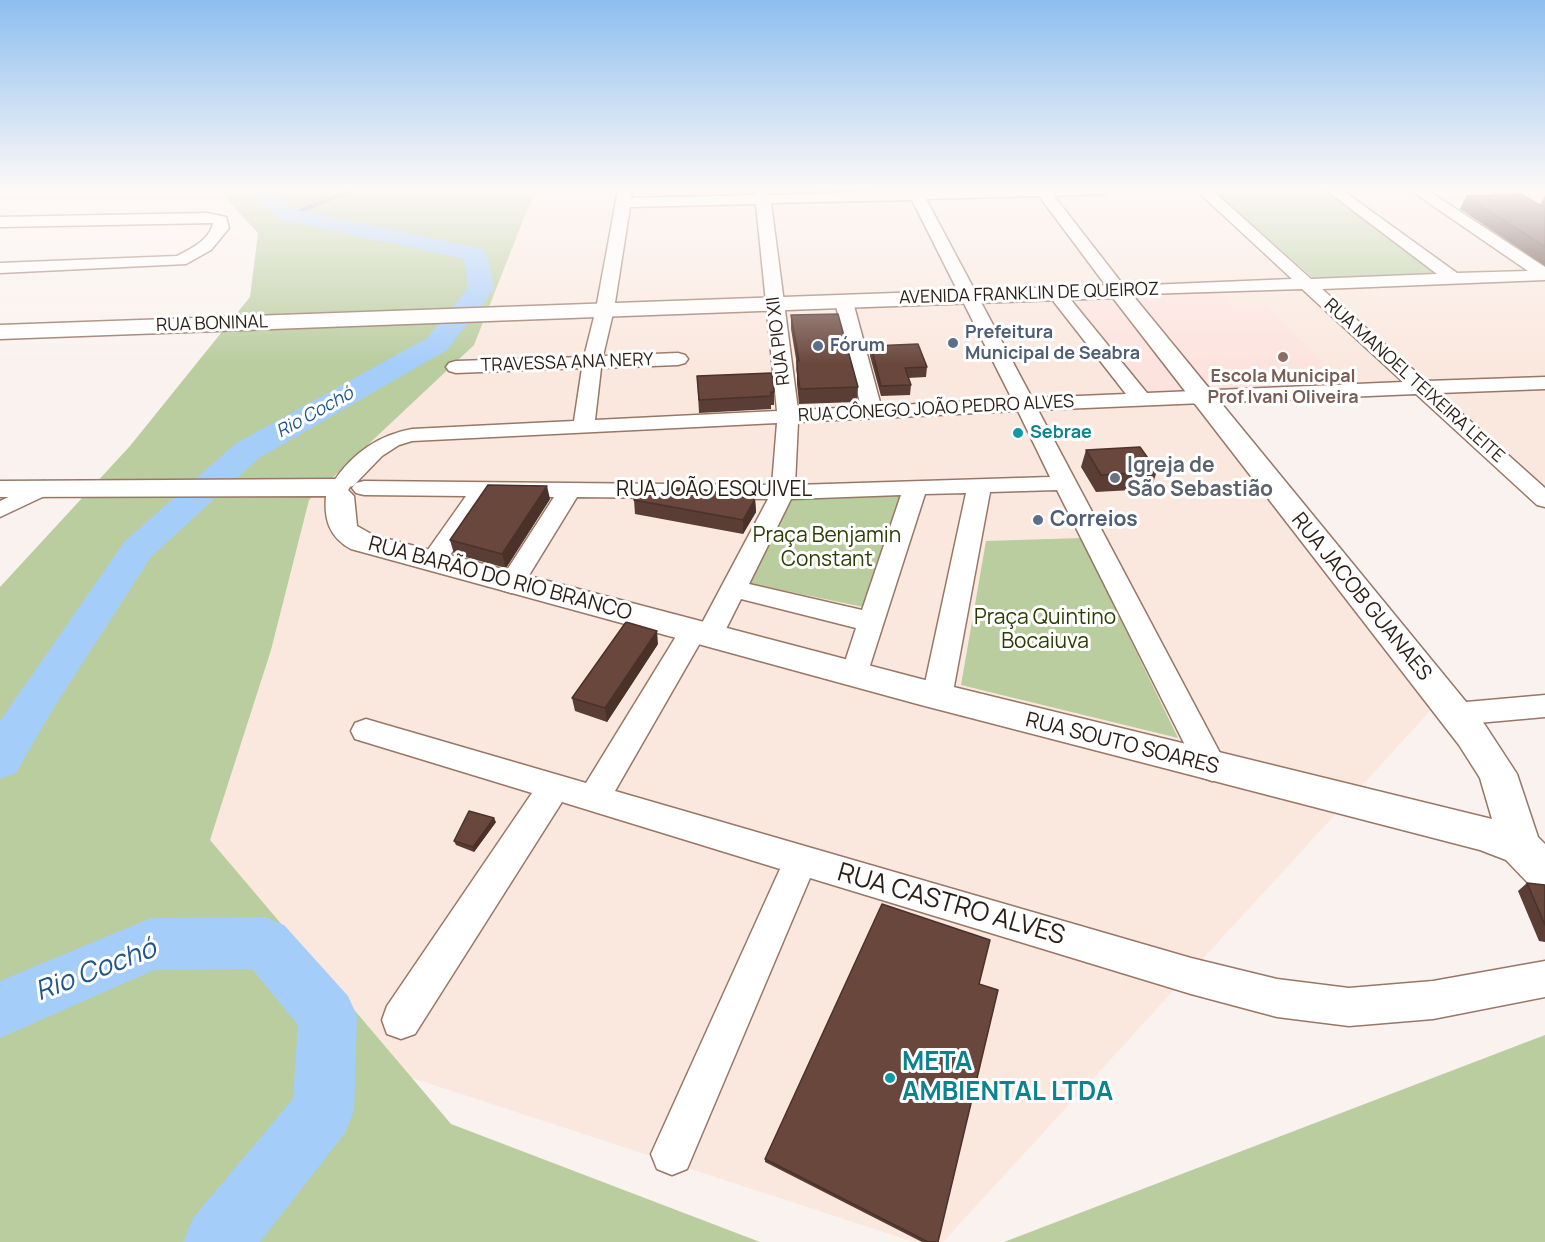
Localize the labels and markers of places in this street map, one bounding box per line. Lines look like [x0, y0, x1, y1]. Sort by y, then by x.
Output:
place label: Prefeitura Municipal de Seabra [965, 322, 1140, 364]
place label: Fórum [830, 335, 885, 357]
marker: Prefeitura Municipal de Seabra [946, 336, 960, 350]
marker: Fórum [811, 339, 825, 353]
marker: Escola Municipal Prof Ivani Oliveira [1276, 350, 1290, 364]
place label: Escola Municipal Prof Ivani Oliveira [1207, 366, 1359, 409]
place label: Sebrae [1030, 422, 1092, 444]
marker: Sebrae [1011, 426, 1025, 440]
place label: Igreja de São Sebastião [1127, 453, 1273, 503]
marker: Igreja de São Sebastião [1108, 471, 1122, 485]
place label: Correios [1050, 507, 1138, 533]
marker: Correios [1031, 513, 1045, 527]
place label: META AMBIENTAL LTDA [902, 1047, 1113, 1108]
marker: META AMBIENTAL LTDA [883, 1071, 897, 1085]

